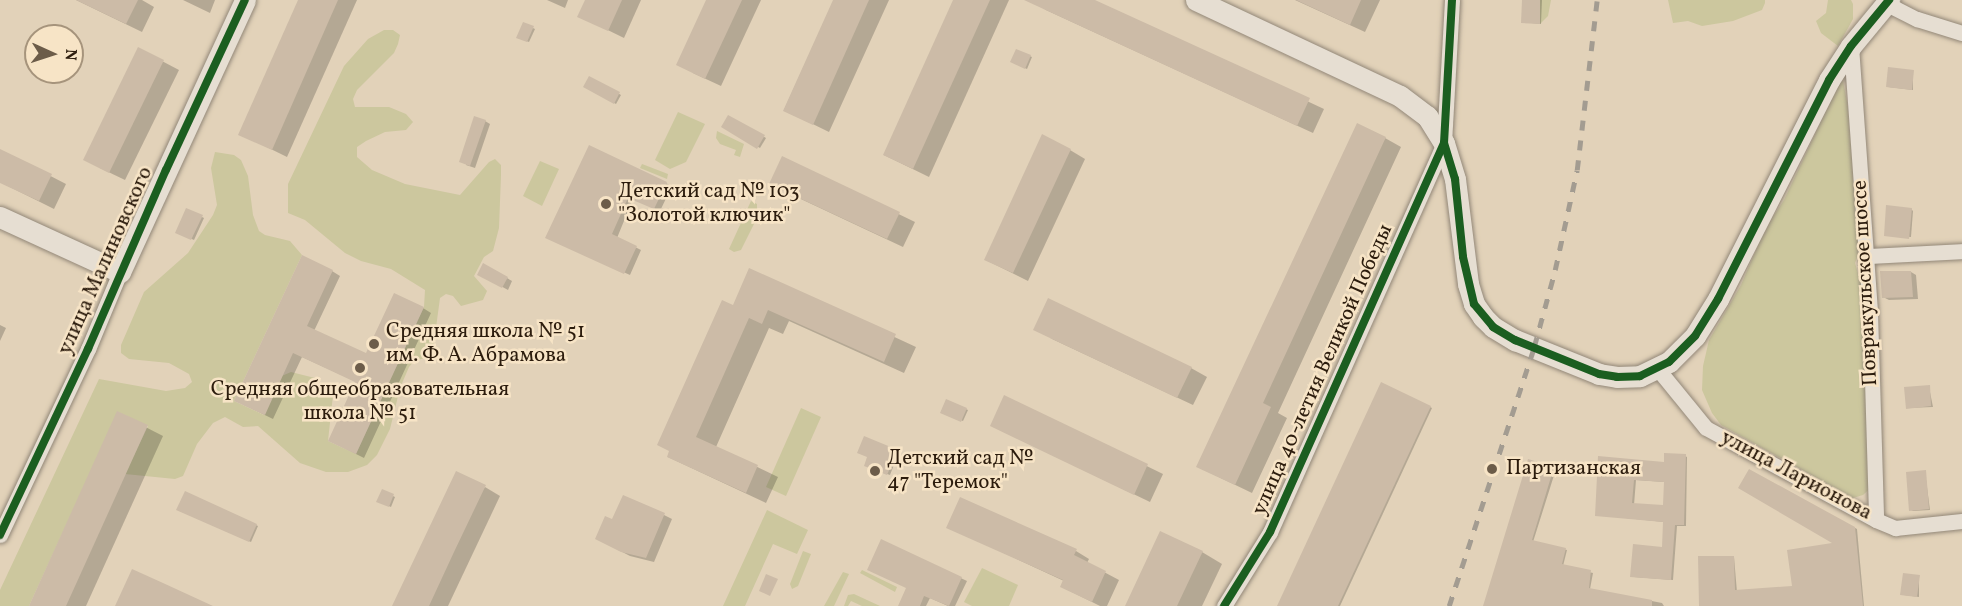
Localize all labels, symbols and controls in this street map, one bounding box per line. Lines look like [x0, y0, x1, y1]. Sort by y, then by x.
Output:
north arrow [24, 24, 84, 84]
text: N [59, 48, 81, 61]
street label: улица Малиновского [53, 163, 159, 359]
place label: Детский сад № 103 "Золотой ключик" [618, 179, 800, 229]
street label: Повракульское шоссе [1848, 179, 1884, 387]
marker: Детский сад № 103 "Золотой ключик" [599, 197, 613, 211]
street label: улица 40-летия Великой Победы [1247, 221, 1399, 519]
place label: Средняя школа № 51 им. Ф. А. Абрамова [386, 319, 585, 369]
marker: Средняя школа № 51 им. Ф. А. Абрамова [367, 337, 381, 351]
marker: Средняя общеобразовательная школа № 51 [353, 361, 367, 375]
place label: Средняя общеобразовательная школа № 51 [211, 377, 509, 427]
street label: улица Ларионова [1716, 425, 1876, 527]
place label: Детский сад № 47 "Теремок" [887, 446, 1033, 496]
place label: Партизанская [1506, 456, 1641, 482]
marker: Партизанская [1483, 460, 1501, 478]
marker: Детский сад № 47 "Теремок" [868, 464, 882, 478]

